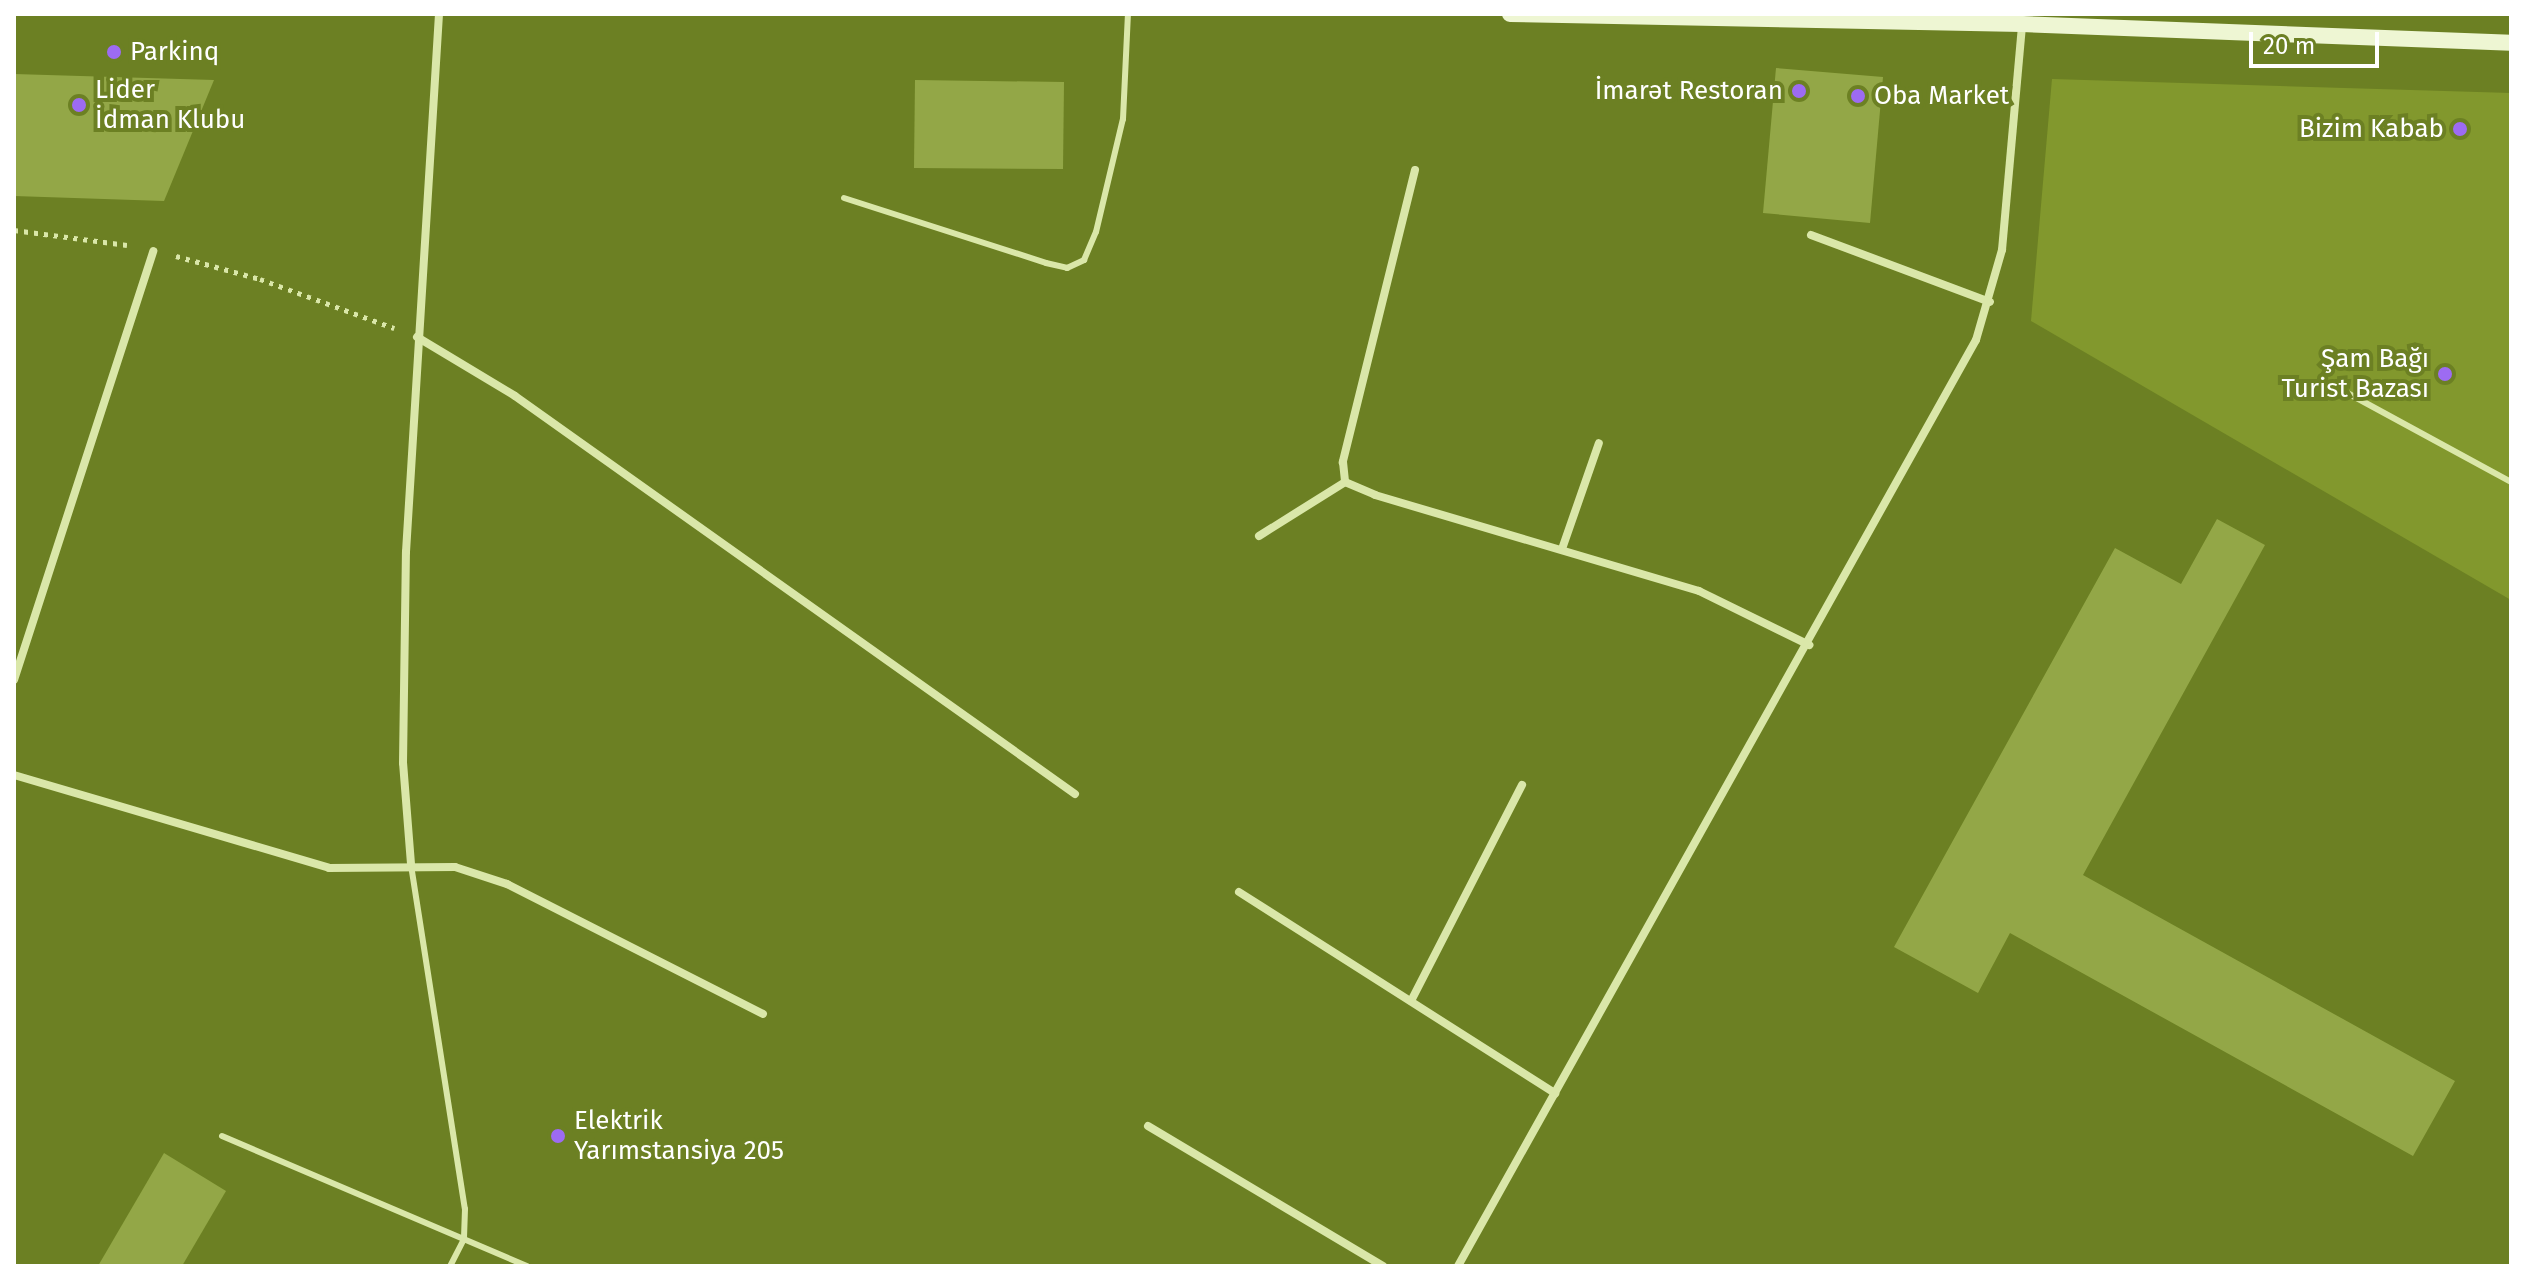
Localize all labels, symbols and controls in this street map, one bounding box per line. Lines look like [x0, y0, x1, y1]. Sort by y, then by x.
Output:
scale bar [2253, 16, 2383, 66]
text: 20 m [2263, 32, 2315, 60]
place label: Parkinq [130, 36, 219, 68]
marker: Parkinq [105, 43, 123, 61]
place label: Lider İdman Klubu [95, 74, 245, 136]
place label: İmarət Restoran [1595, 75, 1783, 107]
place label: Oba Market [1874, 80, 2009, 112]
marker: İmarət Restoran [1790, 82, 1808, 100]
marker: Oba Market [1849, 87, 1867, 105]
marker: Lider İdman Klubu [70, 96, 88, 114]
place label: Bizim Kabab [2299, 113, 2444, 145]
marker: Bizim Kabab [2451, 120, 2469, 138]
place label: Şam Bağı Turist Bazası [2281, 343, 2429, 404]
marker: Şam Bağı Turist Bazası [2436, 365, 2454, 383]
place label: Elektrik Yarımstansiya 205 [574, 1105, 784, 1166]
marker: Elektrik Yarımstansiya 205 [549, 1127, 567, 1145]

